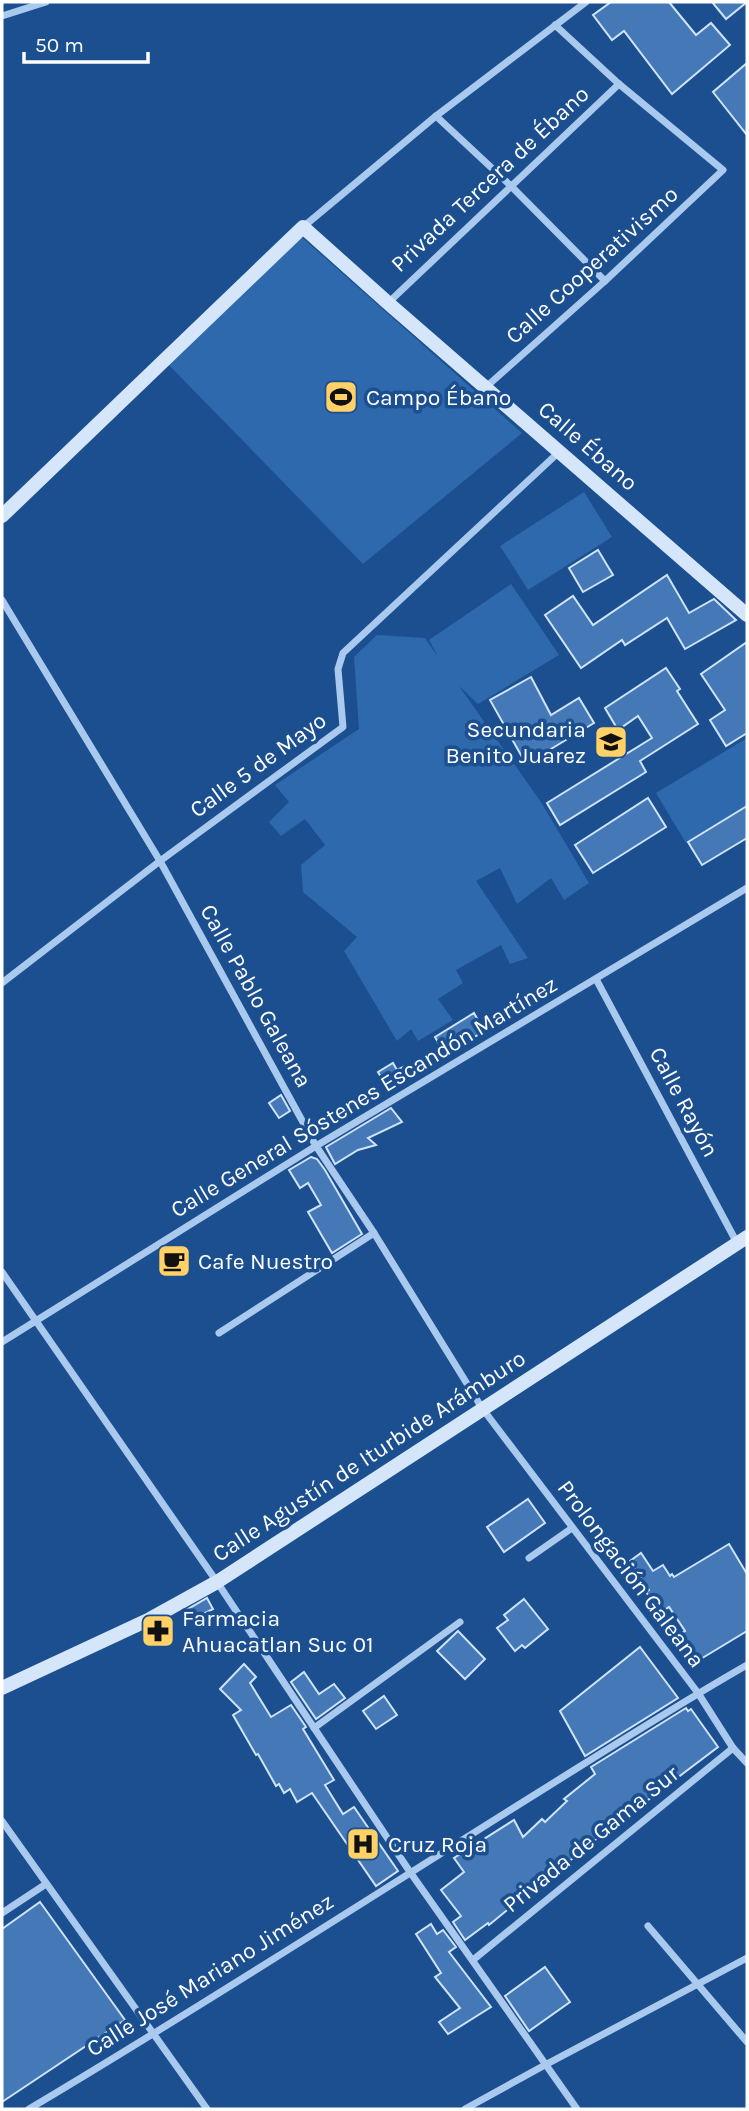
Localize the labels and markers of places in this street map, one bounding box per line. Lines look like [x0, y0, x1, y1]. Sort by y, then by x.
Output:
sports icon: Campo Ébano [322, 378, 360, 416]
place label: Campo Ébano [366, 384, 511, 411]
place label: Secundaria Benito Juarez [446, 716, 586, 769]
school or university icon: Secundaria Benito Juarez [592, 723, 630, 761]
cafe icon: Cafe Nuestro [155, 1242, 193, 1280]
place label: Cafe Nuestro [198, 1248, 333, 1275]
place label: Farmacia Ahuacatlan Suc 01 [182, 1605, 374, 1658]
pharmacy icon: Farmacia Ahuacatlan Suc 01 [139, 1612, 177, 1650]
hospital icon: Cruz Roja [344, 1825, 382, 1863]
place label: Cruz Roja [388, 1831, 487, 1858]

